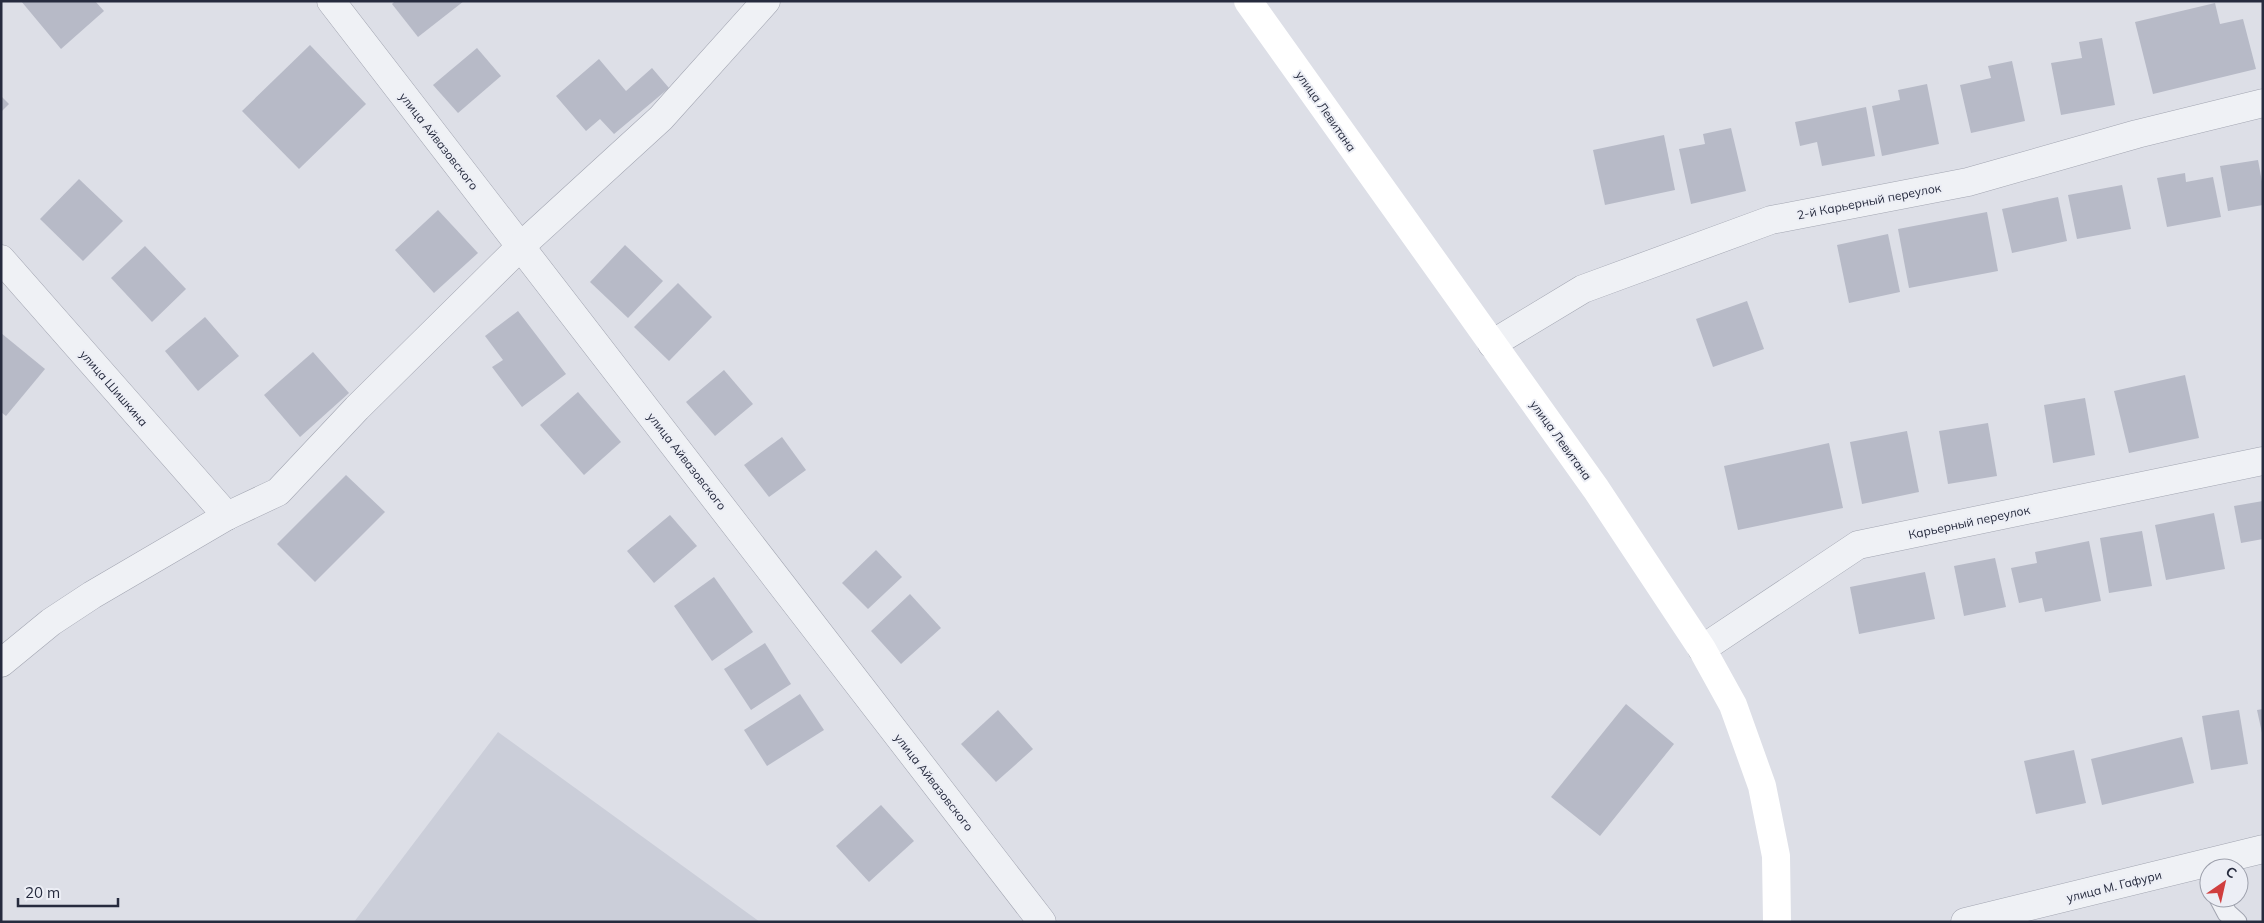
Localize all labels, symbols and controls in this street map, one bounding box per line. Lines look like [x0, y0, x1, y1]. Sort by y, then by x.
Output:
street label: улица Левитана [1293, 68, 1359, 154]
street label: улица Айвазовского [396, 89, 482, 193]
street label: 2-й Карьерный переулок [1796, 180, 1943, 222]
street label: улица Шишкина [77, 347, 151, 429]
street label: улица Левитана [1527, 397, 1595, 483]
street label: улица Айвазовского [644, 409, 730, 513]
street label: Карьерный переулок [1907, 502, 2032, 542]
street label: улица Айвазовского [891, 730, 977, 834]
north arrow [2199, 858, 2249, 908]
text: С [2222, 862, 2240, 882]
street label: улица М. Гафури [2065, 867, 2163, 905]
scale bar [18, 876, 118, 908]
text: 20 m [25, 883, 60, 902]

